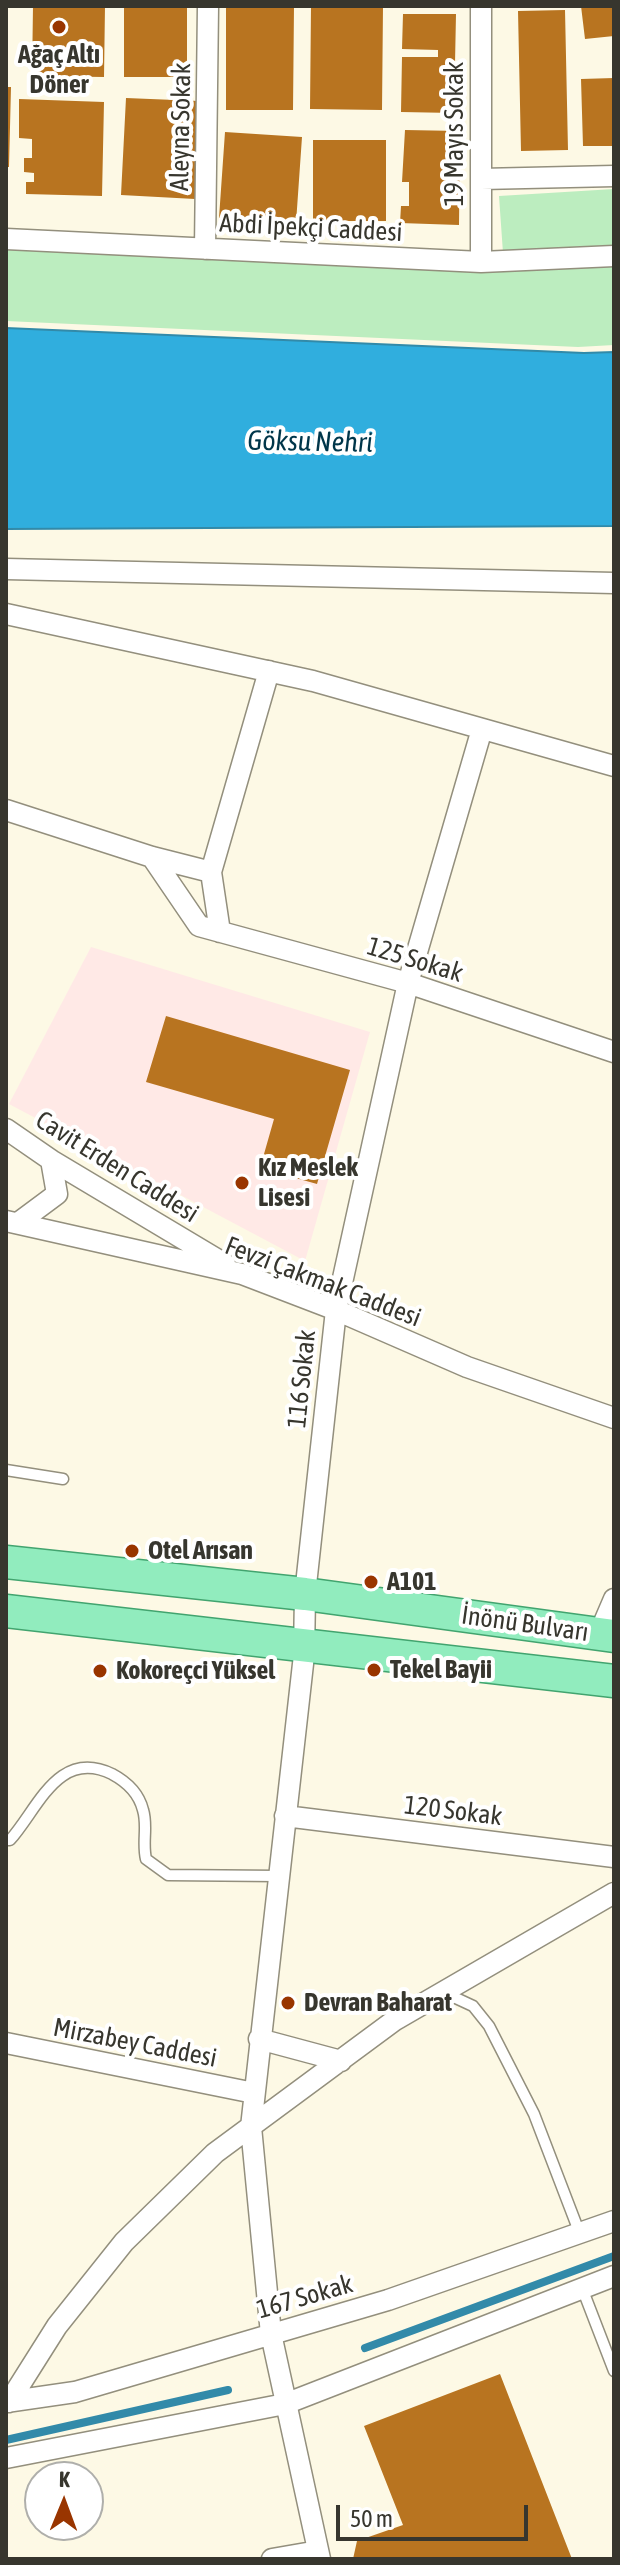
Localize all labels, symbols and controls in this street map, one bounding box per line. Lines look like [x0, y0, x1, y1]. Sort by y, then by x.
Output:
marker: Ağaç Altı Döner [50, 18, 68, 36]
place label: Ağaç Altı Döner [18, 39, 100, 100]
street label: 19 Mayıs Sokak [439, 61, 471, 207]
street label: Aleyna Sokak [164, 63, 198, 191]
street label: Abdi İpekçi Caddesi [219, 208, 403, 248]
water label: Göksu Nehri [247, 424, 373, 460]
street label: 125 Sokak [363, 931, 467, 989]
street label: Cavit Erden Caddesi [30, 1104, 204, 1230]
place label: Kız Meslek Lisesi [258, 1152, 358, 1214]
marker: Kız Meslek Lisesi [233, 1174, 251, 1192]
street label: Fevzi Çakmak Caddesi [221, 1230, 425, 1334]
street label: 116 Sokak [281, 1328, 323, 1430]
place label: Otel Arısan [148, 1535, 253, 1567]
marker: Otel Arısan [123, 1542, 141, 1560]
place label: A101 [387, 1566, 436, 1598]
marker: A101 [362, 1573, 380, 1591]
street label: İnönü Bulvarı [460, 1600, 590, 1648]
place label: Tekel Bayii [390, 1654, 492, 1686]
place label: Kokoreçci Yüksel [116, 1655, 275, 1687]
marker: Tekel Bayii [365, 1661, 383, 1679]
marker: Kokoreçci Yüksel [91, 1662, 109, 1680]
street label: 120 Sokak [402, 1790, 504, 1832]
place label: Devran Baharat [304, 1987, 452, 2019]
marker: Devran Baharat [279, 1994, 297, 2012]
street label: Mirzabey Caddesi [51, 2012, 219, 2074]
street label: 167 Sokak [253, 2268, 357, 2326]
north arrow [24, 2461, 104, 2541]
text: K [59, 2466, 70, 2492]
scale bar [340, 2489, 532, 2539]
text: 50 m [350, 2505, 393, 2532]

